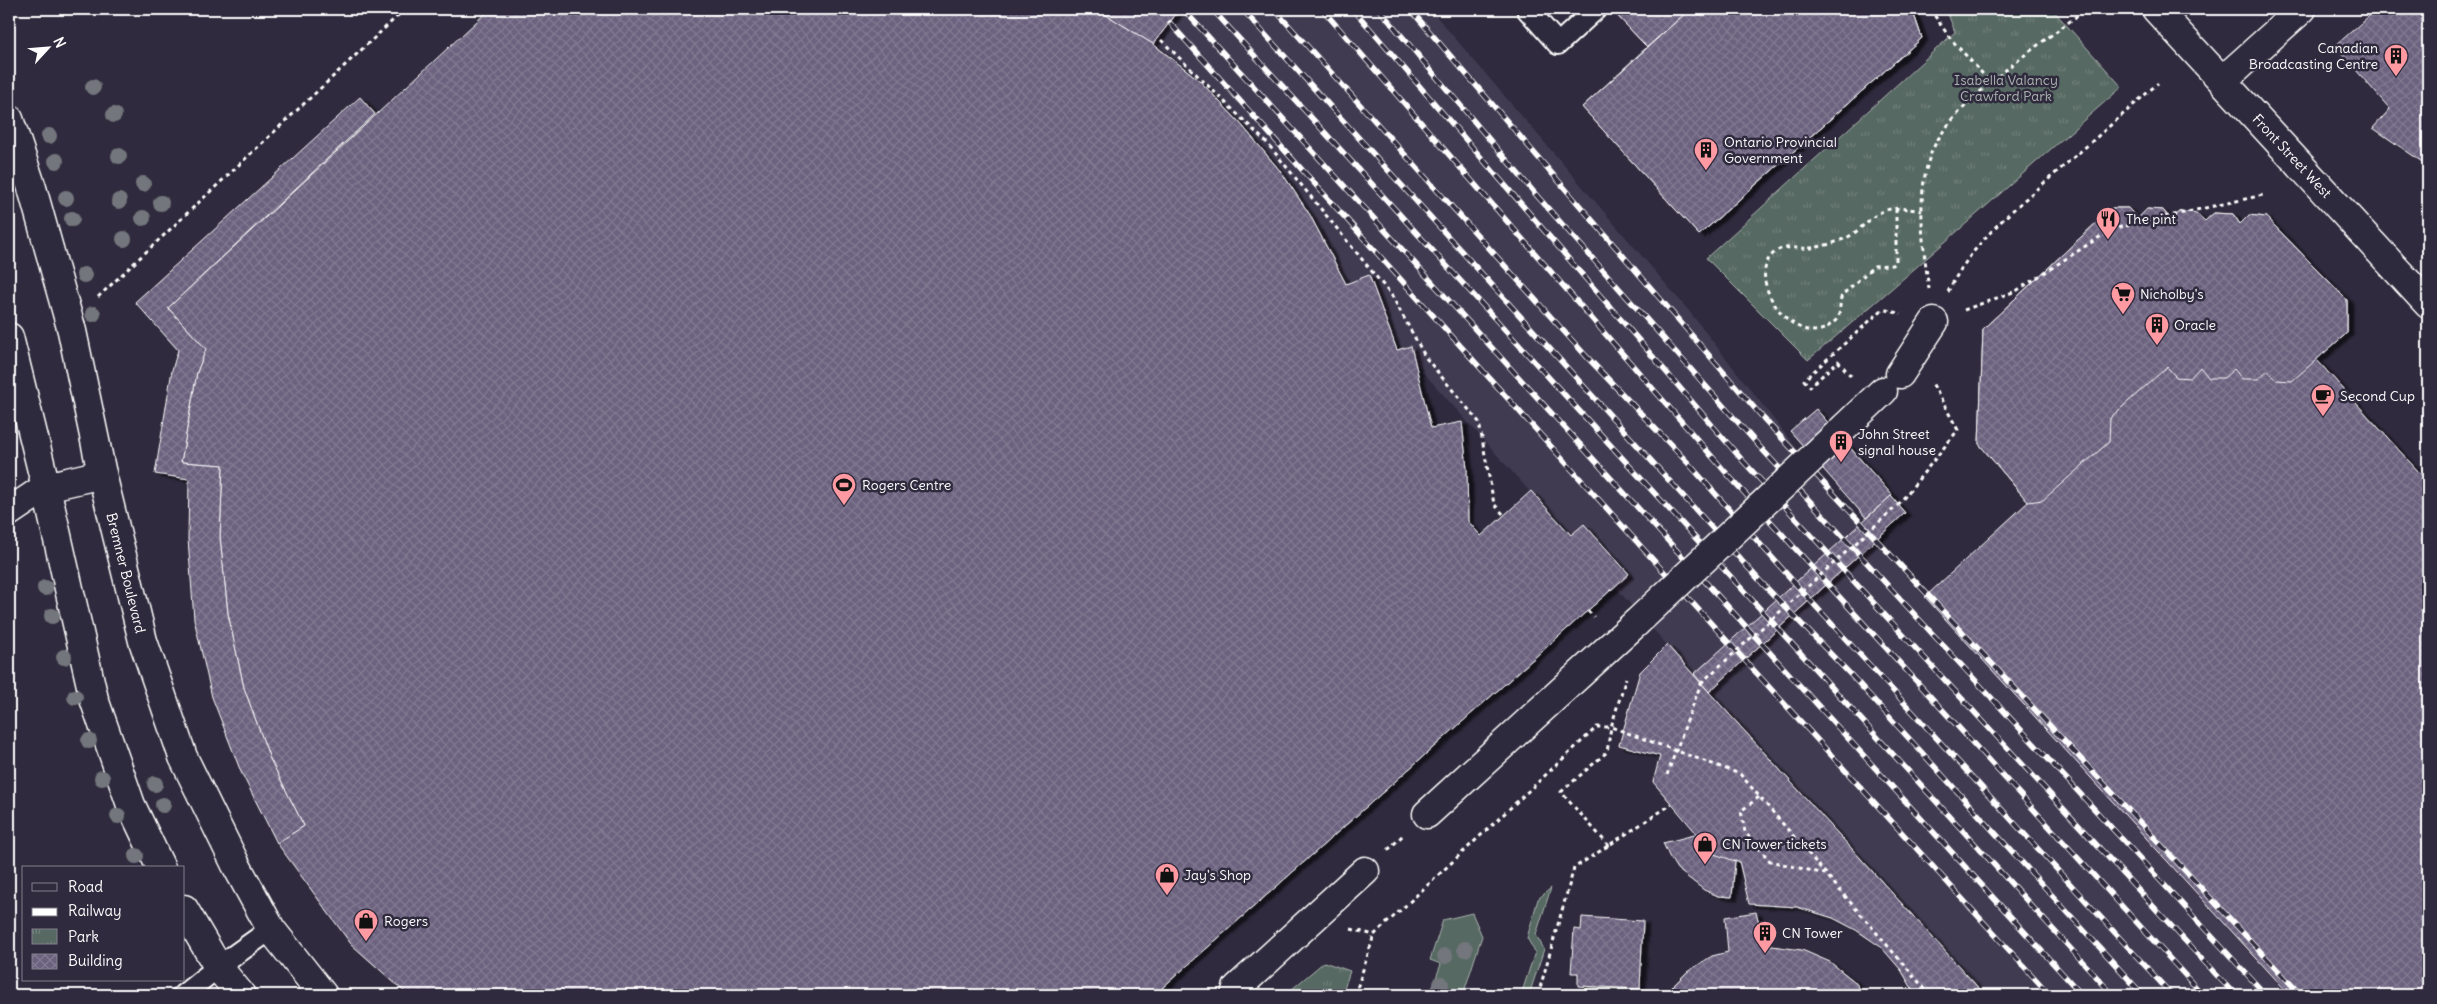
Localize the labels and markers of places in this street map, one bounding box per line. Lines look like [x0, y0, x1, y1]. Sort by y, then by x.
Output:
place label: Canadian Broadcasting Centre [2249, 39, 2378, 73]
building icon: Canadian Broadcasting Centre [2383, 43, 2409, 77]
place label: Ontario Provincial Government [1724, 133, 1837, 167]
building icon: Ontario Provincial Government [1693, 137, 1719, 171]
restaurant icon: The pint [2095, 206, 2121, 240]
place label: The pint [2126, 210, 2176, 228]
supermarket icon: Nicholby's [2110, 281, 2136, 315]
place label: Nicholby's [2140, 285, 2204, 303]
building icon: Oracle [2144, 312, 2170, 346]
place label: Oracle [2174, 316, 2216, 334]
cafe icon: Second Cup [2310, 383, 2336, 417]
place label: Second Cup [2340, 387, 2415, 405]
place label: John Street signal house [1858, 425, 1936, 459]
building icon: John Street signal house [1828, 429, 1854, 463]
sports icon: Rogers Centre [831, 472, 857, 506]
place label: Rogers Centre [862, 476, 951, 494]
shop icon: CN Tower tickets [1692, 831, 1718, 865]
place label: CN Tower tickets [1722, 835, 1827, 853]
shop icon: Jay's Shop [1154, 862, 1180, 896]
place label: Jay's Shop [1184, 866, 1251, 884]
shop icon: Rogers [353, 908, 379, 942]
place label: Rogers [384, 912, 428, 930]
building icon: CN Tower [1752, 920, 1778, 954]
place label: CN Tower [1782, 924, 1843, 942]

